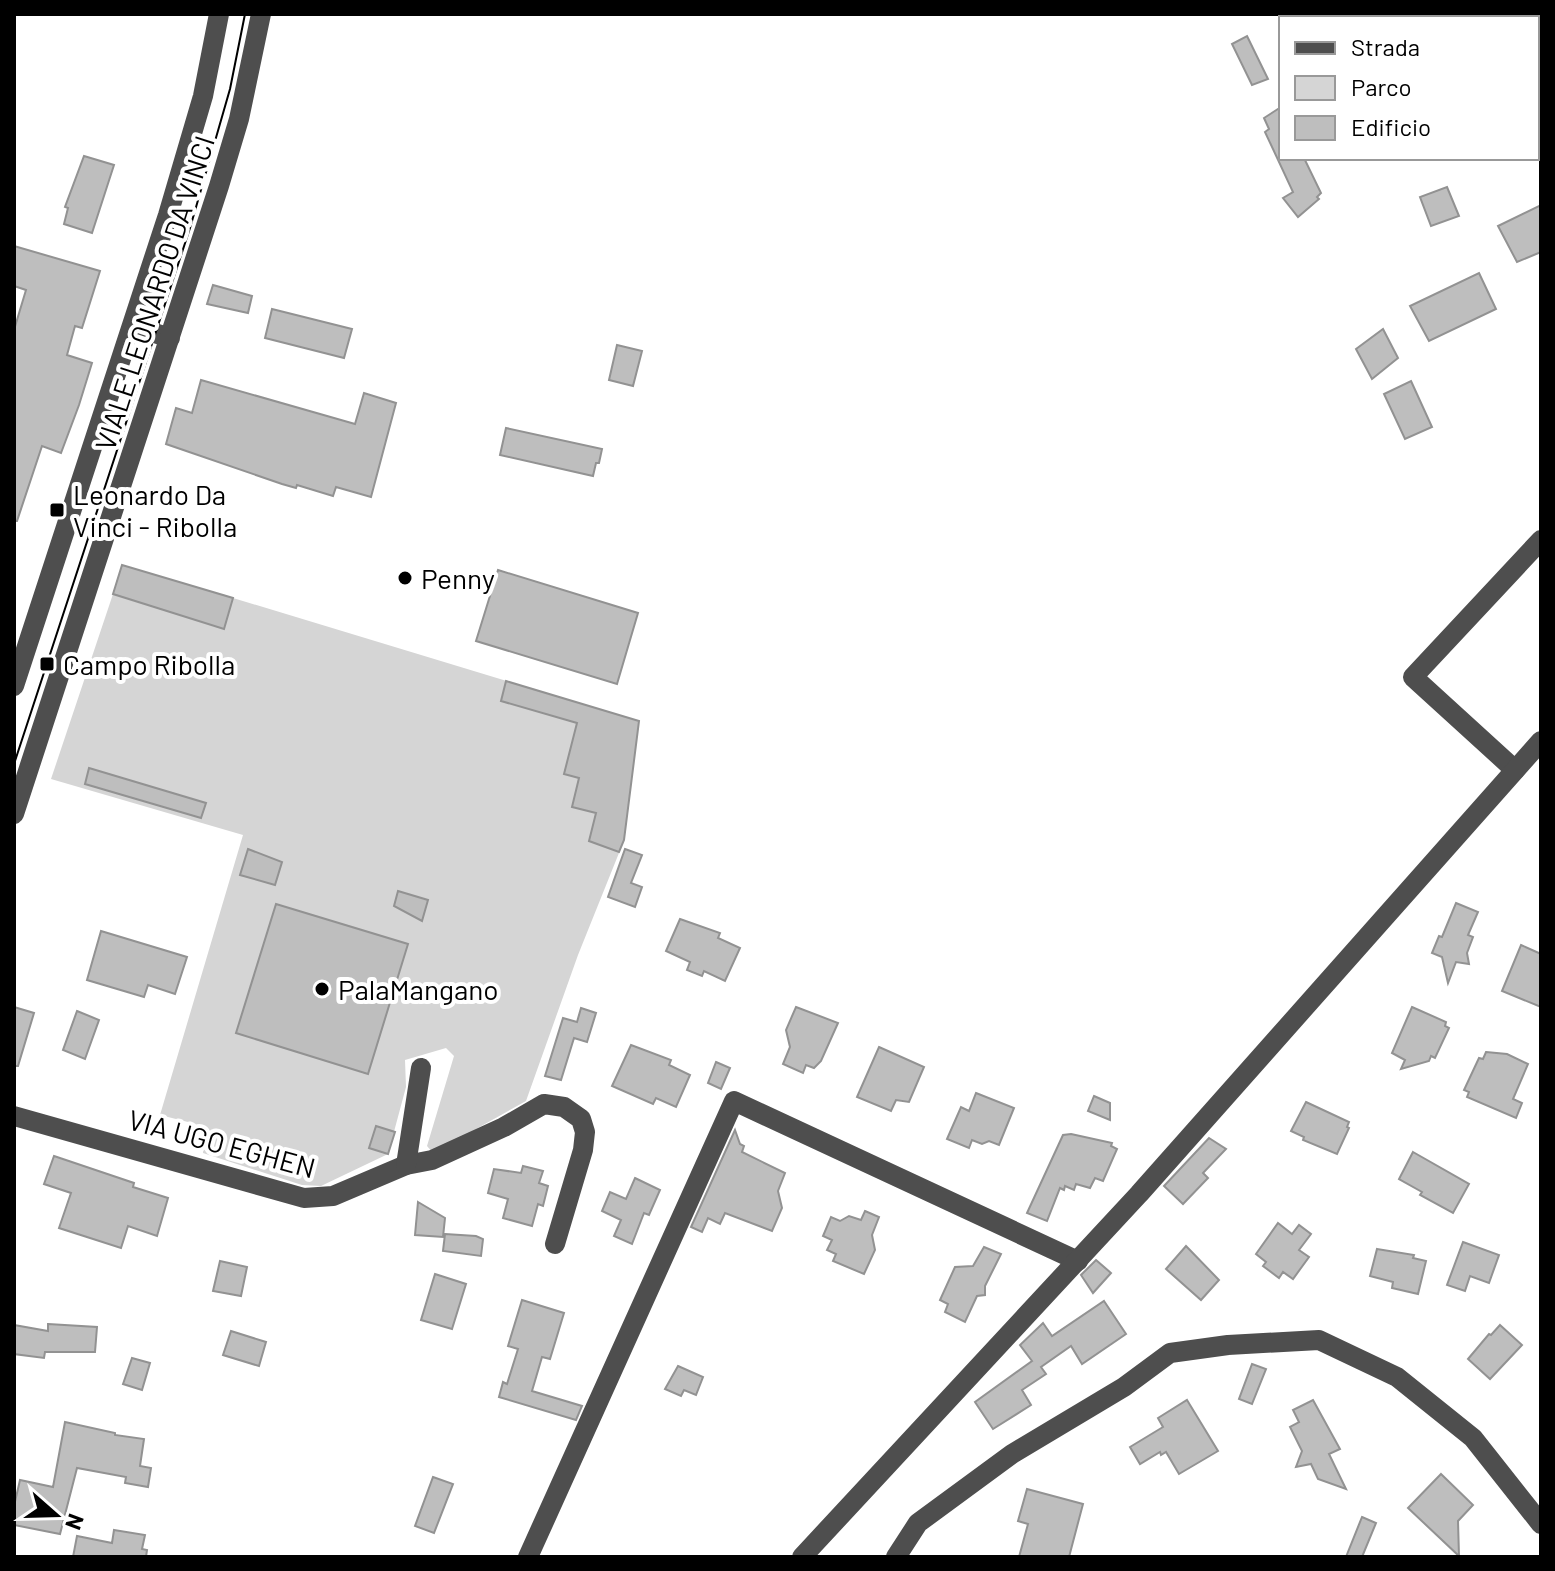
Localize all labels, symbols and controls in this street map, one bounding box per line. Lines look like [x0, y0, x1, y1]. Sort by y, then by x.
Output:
legend [1279, 16, 1539, 160]
text: Strada [1351, 32, 1420, 61]
text: Parco [1351, 72, 1412, 101]
text: Edificio [1351, 112, 1431, 141]
street label: VIALE LEONARDO DA VINCI [87, 131, 221, 455]
place label: Leonardo Da Vinci - Ribolla [73, 477, 237, 543]
marker: Leonardo Da Vinci - Ribolla [48, 501, 66, 519]
place label: Penny [421, 561, 495, 595]
marker: Penny [396, 569, 414, 587]
place label: Campo Ribolla [63, 647, 235, 681]
marker: Campo Ribolla [38, 655, 56, 673]
place label: PalaMangano [338, 972, 498, 1006]
marker: PalaMangano [313, 980, 331, 998]
street label: VIA UGO EGHEN [125, 1102, 319, 1184]
north arrow [16, 1475, 96, 1555]
text: N [61, 1511, 90, 1534]

